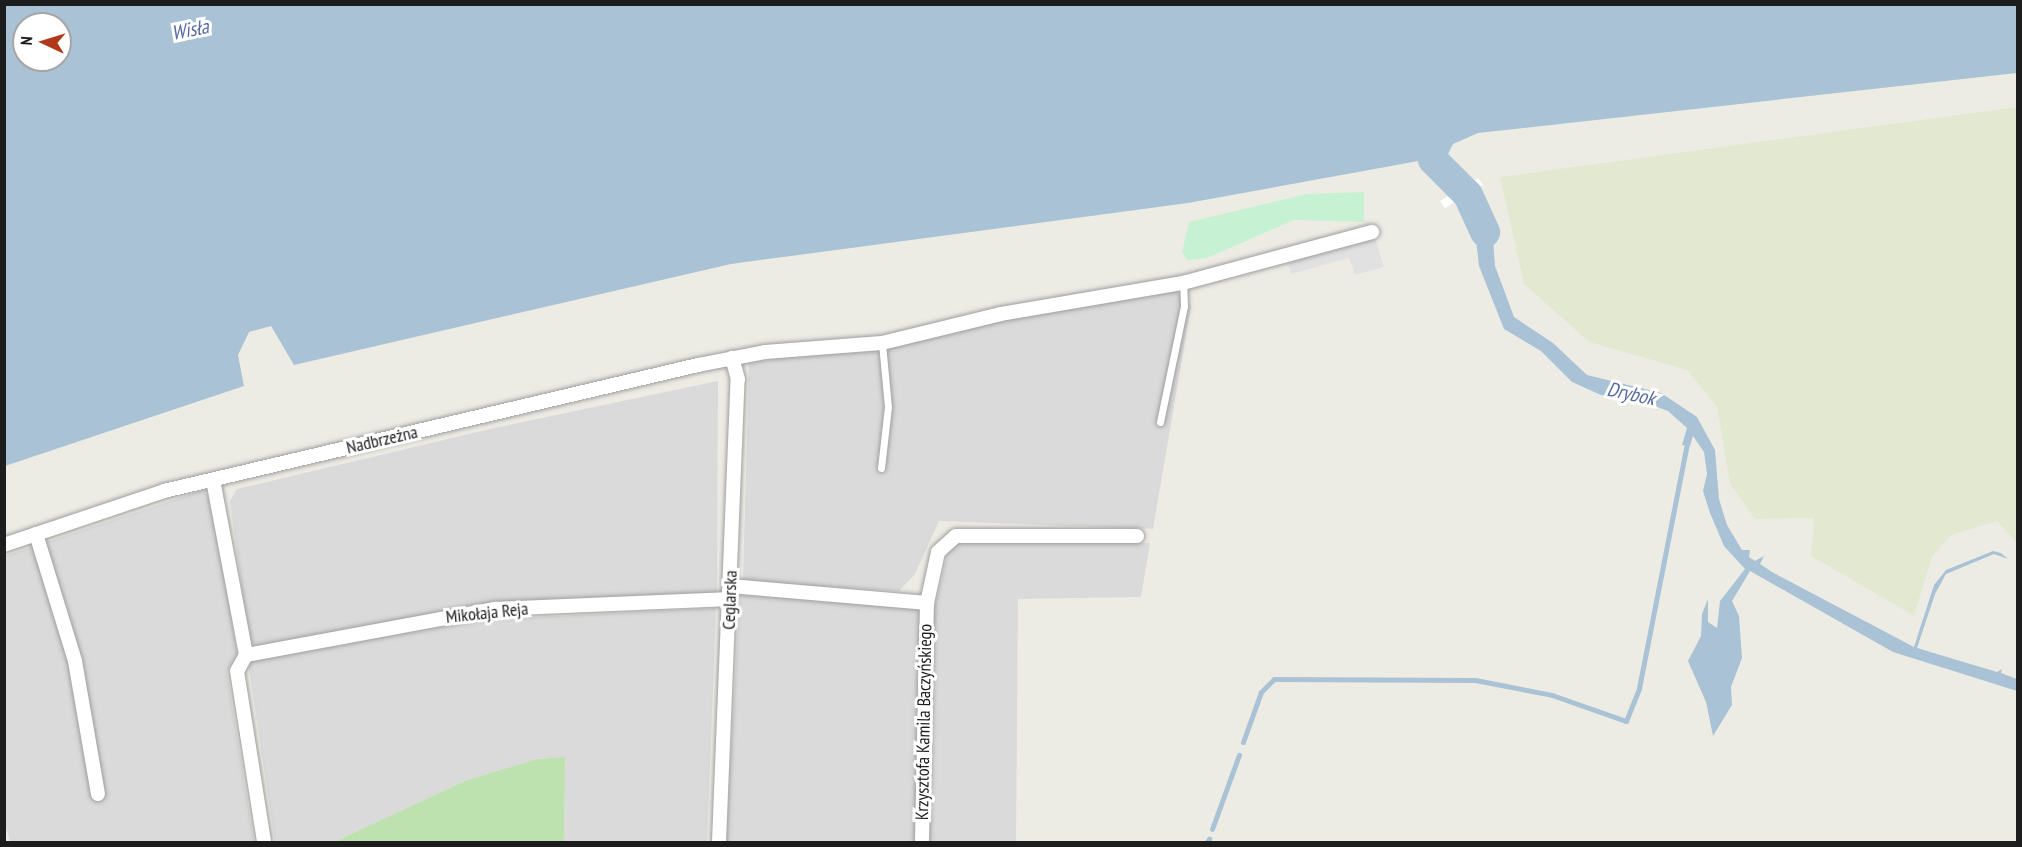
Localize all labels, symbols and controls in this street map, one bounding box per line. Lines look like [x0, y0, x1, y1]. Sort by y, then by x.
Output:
north arrow [12, 12, 72, 72]
water label: Wisła [169, 15, 211, 45]
text: N [16, 36, 36, 46]
water label: Drybok [1605, 377, 1657, 411]
street label: Nadbrzeżna [344, 421, 420, 459]
street label: Ceglarska [718, 570, 742, 630]
street label: Mikołaja Reja [445, 598, 529, 628]
street label: Krzysztofa Kamila Baczyńskiego [911, 624, 937, 820]

